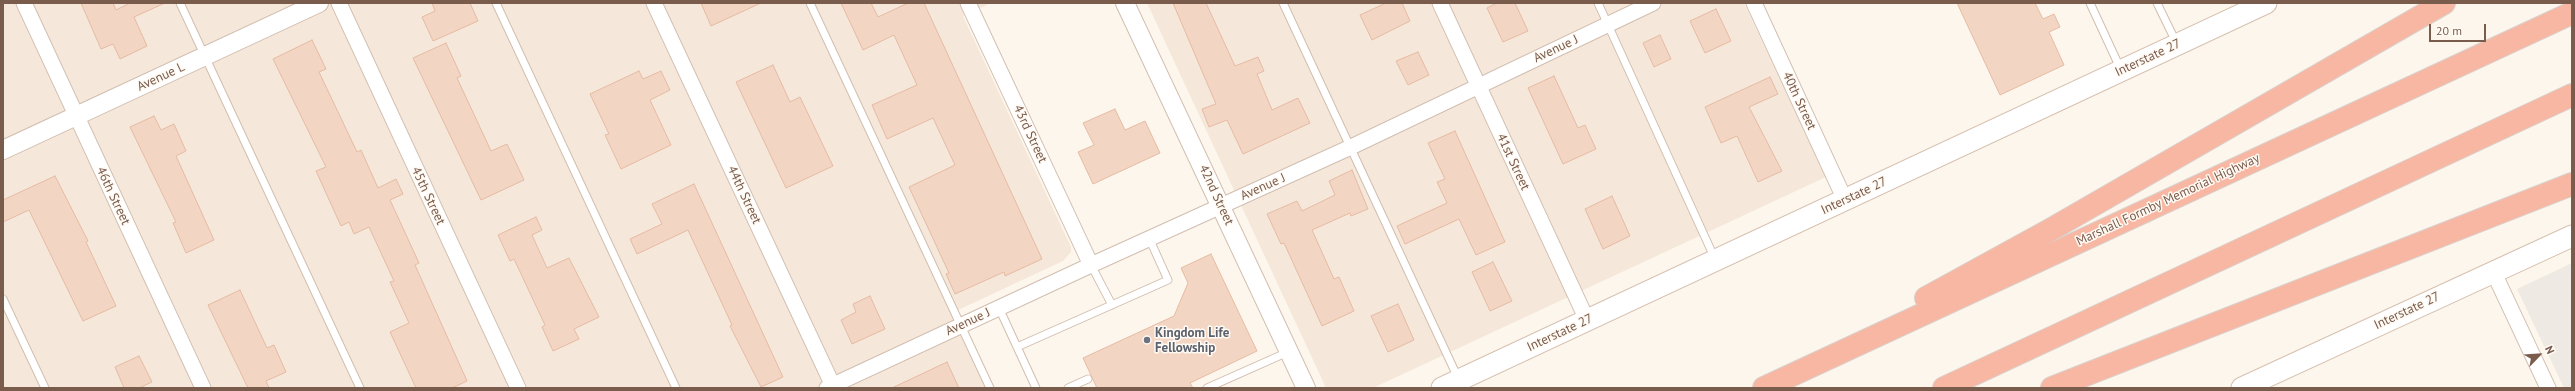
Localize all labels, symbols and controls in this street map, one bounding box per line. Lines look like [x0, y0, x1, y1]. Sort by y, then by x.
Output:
scale bar [2431, 16, 2488, 42]
text: 20 m [2436, 23, 2462, 38]
street label: Avenue J [1531, 32, 1581, 66]
street label: Interstate 27 [2113, 36, 2183, 80]
street label: Avenue L [135, 59, 187, 95]
street label: 40th Street [1779, 69, 1819, 133]
street label: 43rd Street [1010, 102, 1050, 166]
street label: 41st Street [1493, 131, 1533, 193]
street label: Marshall Formby Memorial Highway [2074, 151, 2262, 249]
street label: 42nd Street [1195, 162, 1237, 228]
street label: 44th Street [724, 163, 764, 227]
street label: 46th Street [93, 164, 133, 228]
street label: 45th Street [408, 164, 448, 228]
street label: Avenue J [1238, 170, 1288, 204]
street label: Interstate 27 [1819, 174, 1889, 218]
street label: Interstate 27 [2372, 289, 2442, 333]
street label: Avenue J [943, 305, 993, 339]
street label: Interstate 27 [1525, 311, 1595, 355]
place label: Kingdom Life Fellowship [1155, 325, 1229, 356]
marker: Kingdom Life Fellowship [1142, 335, 1152, 345]
north arrow [2519, 335, 2559, 375]
text: N [2542, 344, 2558, 356]

